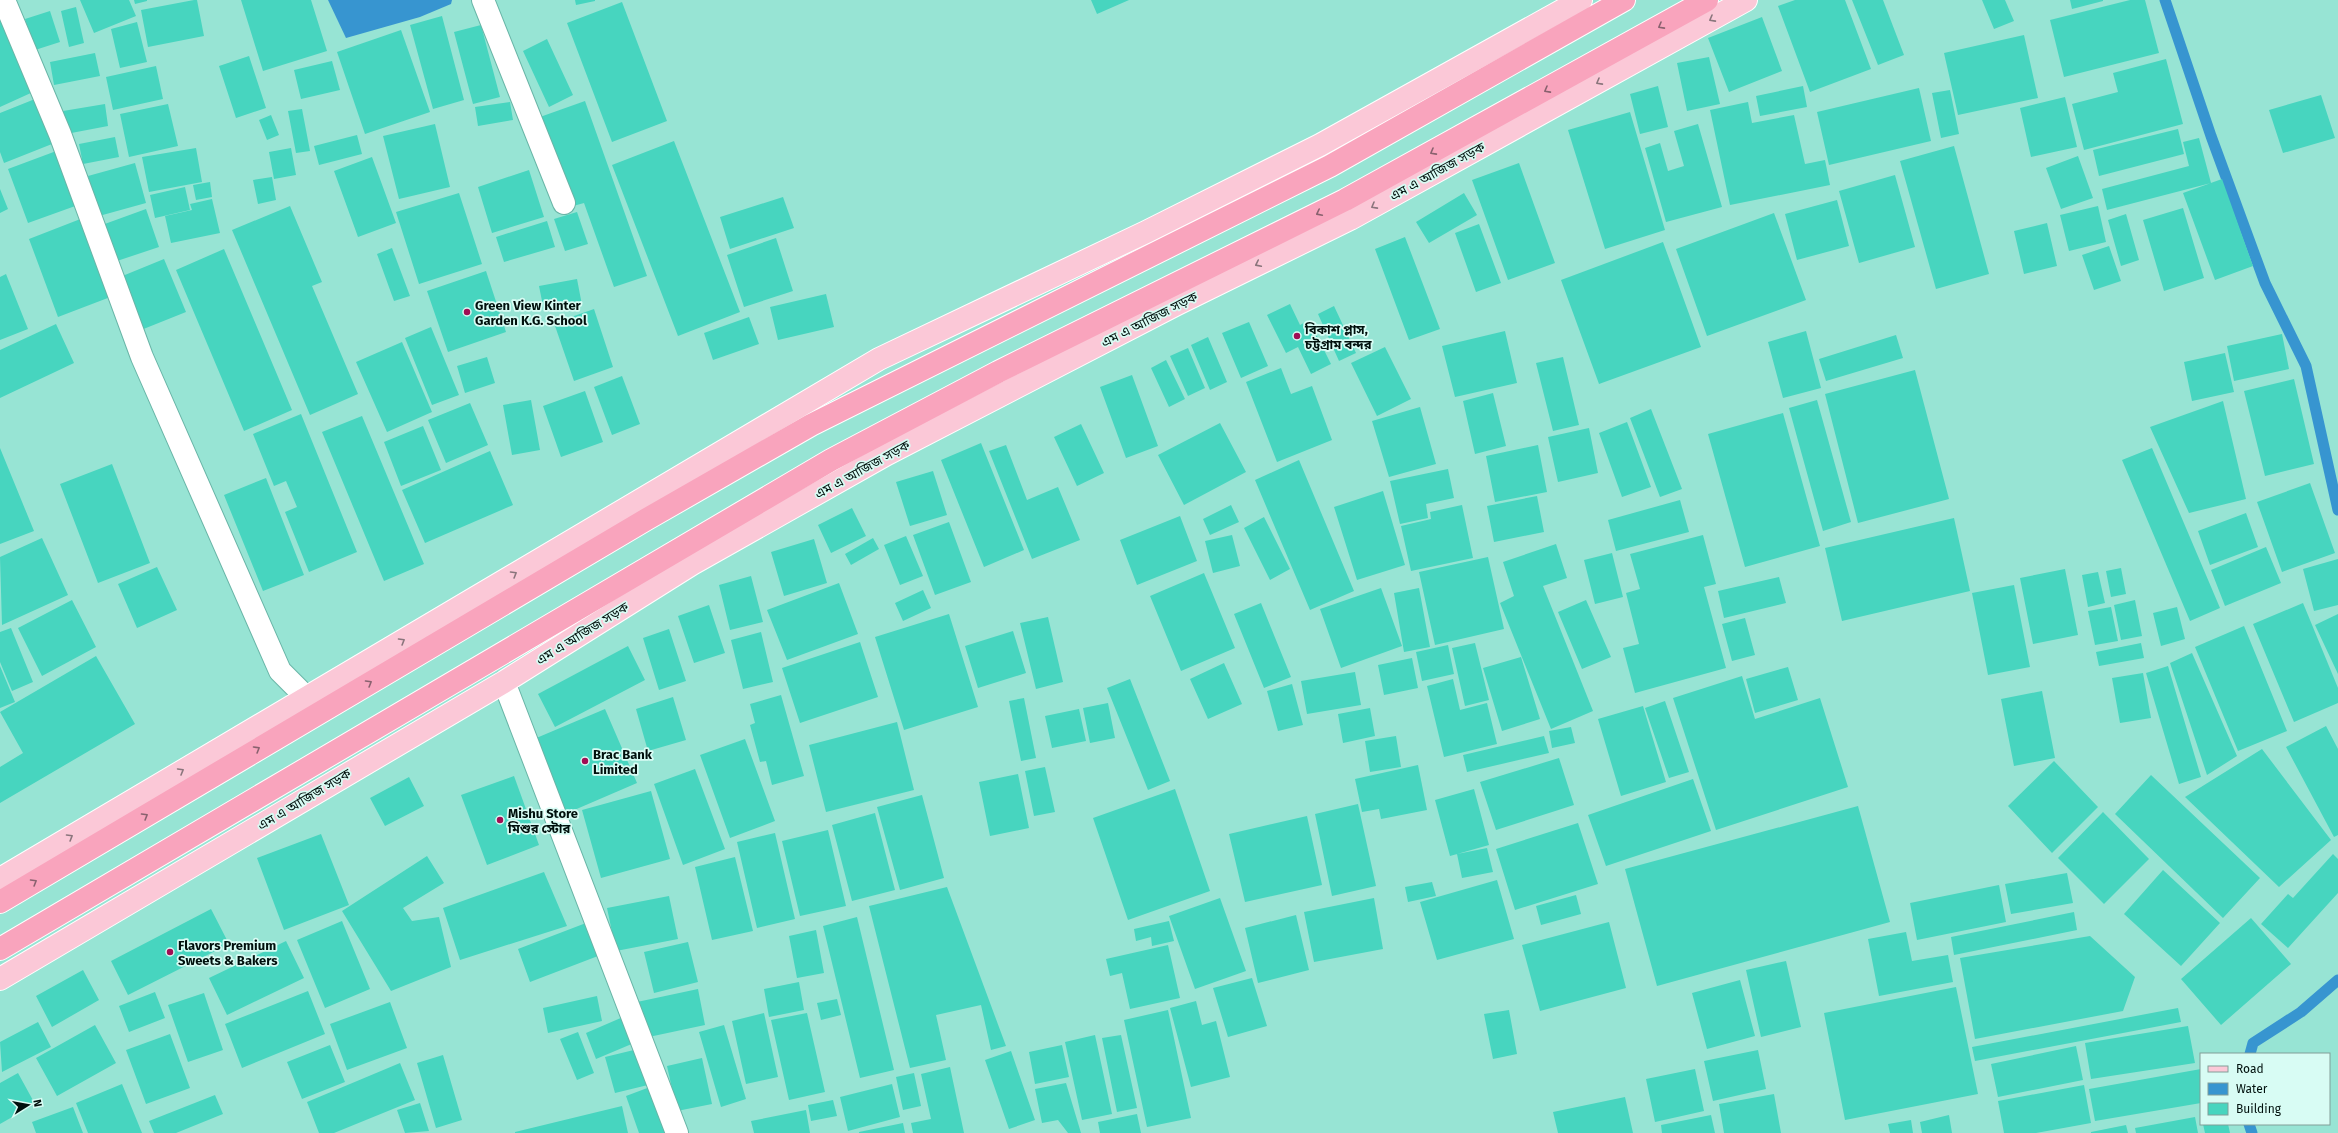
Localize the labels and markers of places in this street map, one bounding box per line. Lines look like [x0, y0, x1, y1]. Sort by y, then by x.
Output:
place label: Green View Kinter Garden K.G. School [475, 298, 587, 328]
marker: Green View Kinter Garden K.G. School [462, 307, 472, 317]
place label: বিকাশ প্লাস, চট্টগ্রাম বন্দর [1304, 322, 1372, 352]
marker: বিকাশ প্লাস, চট্টগ্রাম বন্দর [1292, 331, 1302, 341]
place label: Brac Bank Limited [593, 747, 653, 777]
marker: Brac Bank Limited [580, 756, 590, 766]
place label: Mishu Store মিশুর স্টোর [507, 806, 578, 836]
marker: Mishu Store মিশুর স্টোর [495, 815, 505, 825]
place label: Flavors Premium Sweets & Bakers [178, 938, 278, 968]
marker: Flavors Premium Sweets & Bakers [165, 947, 175, 957]

